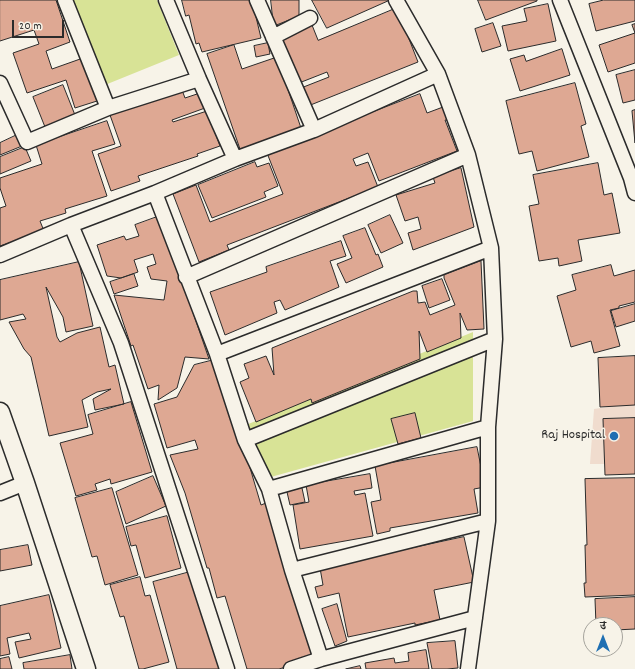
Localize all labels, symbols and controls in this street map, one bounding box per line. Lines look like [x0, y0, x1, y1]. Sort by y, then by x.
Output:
scale bar [14, 12, 66, 38]
text: 20 m [19, 18, 42, 35]
place label: Raj Hospital [541, 428, 605, 444]
marker: Raj Hospital [608, 430, 620, 442]
north arrow [583, 617, 623, 657]
text: उ [600, 618, 606, 634]

